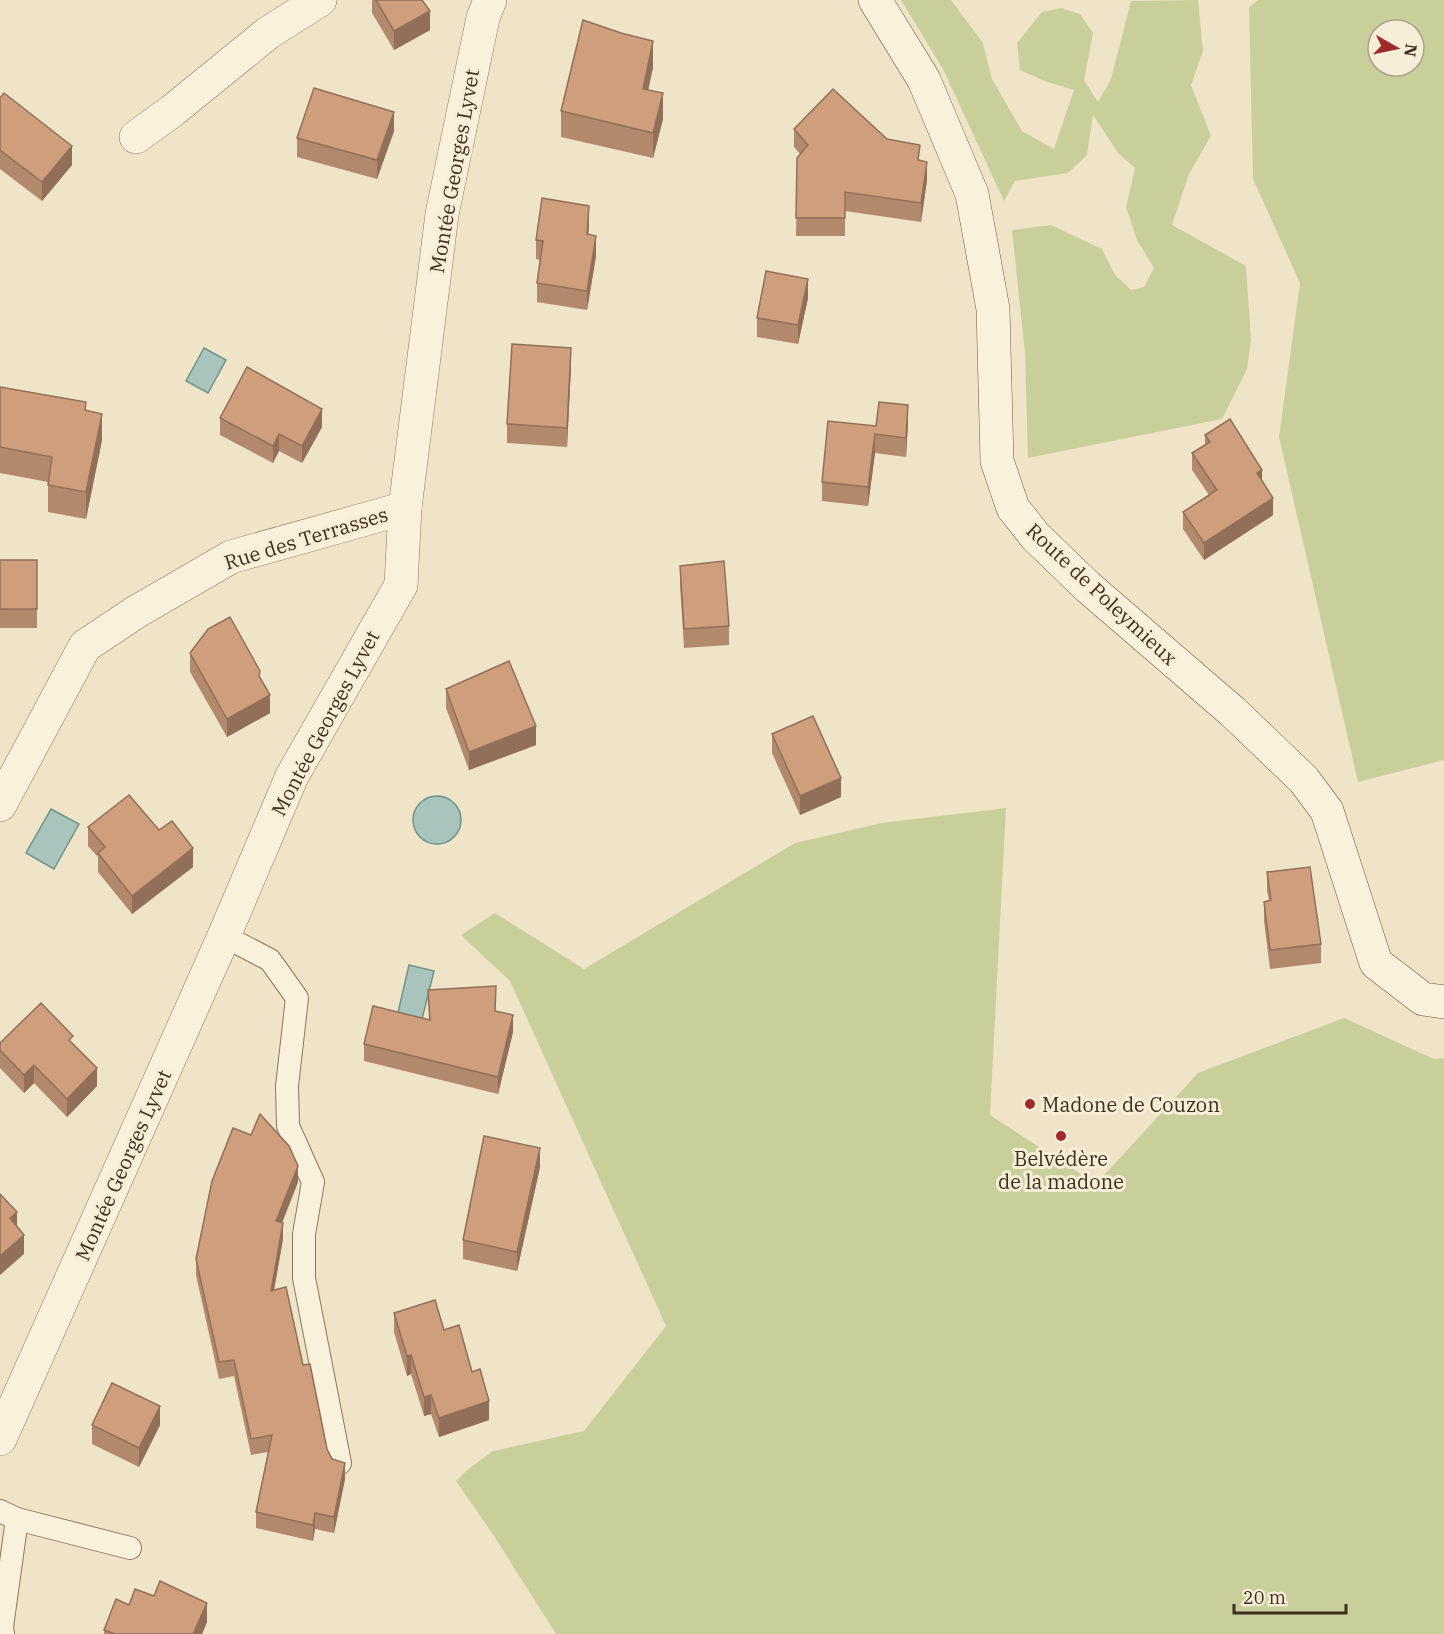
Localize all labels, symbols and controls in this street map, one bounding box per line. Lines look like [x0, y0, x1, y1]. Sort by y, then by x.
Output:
north arrow [1366, 18, 1426, 78]
text: N [1400, 43, 1422, 58]
street label: Montée Georges Lyvet [423, 67, 485, 275]
street label: Rue des Terrasses [221, 500, 391, 576]
street label: Route de Poleymieux [1021, 517, 1183, 671]
street label: Montée Georges Lyvet [265, 625, 385, 821]
street label: Montée Georges Lyvet [69, 1065, 177, 1265]
place label: Madone de Couzon [1042, 1091, 1220, 1118]
marker: Madone de Couzon [1023, 1097, 1037, 1111]
marker: Belvédère de la madone [1054, 1129, 1068, 1143]
place label: Belvédère de la madone [998, 1145, 1124, 1195]
scale bar [1234, 1577, 1346, 1615]
text: 20 m [1243, 1586, 1286, 1609]

